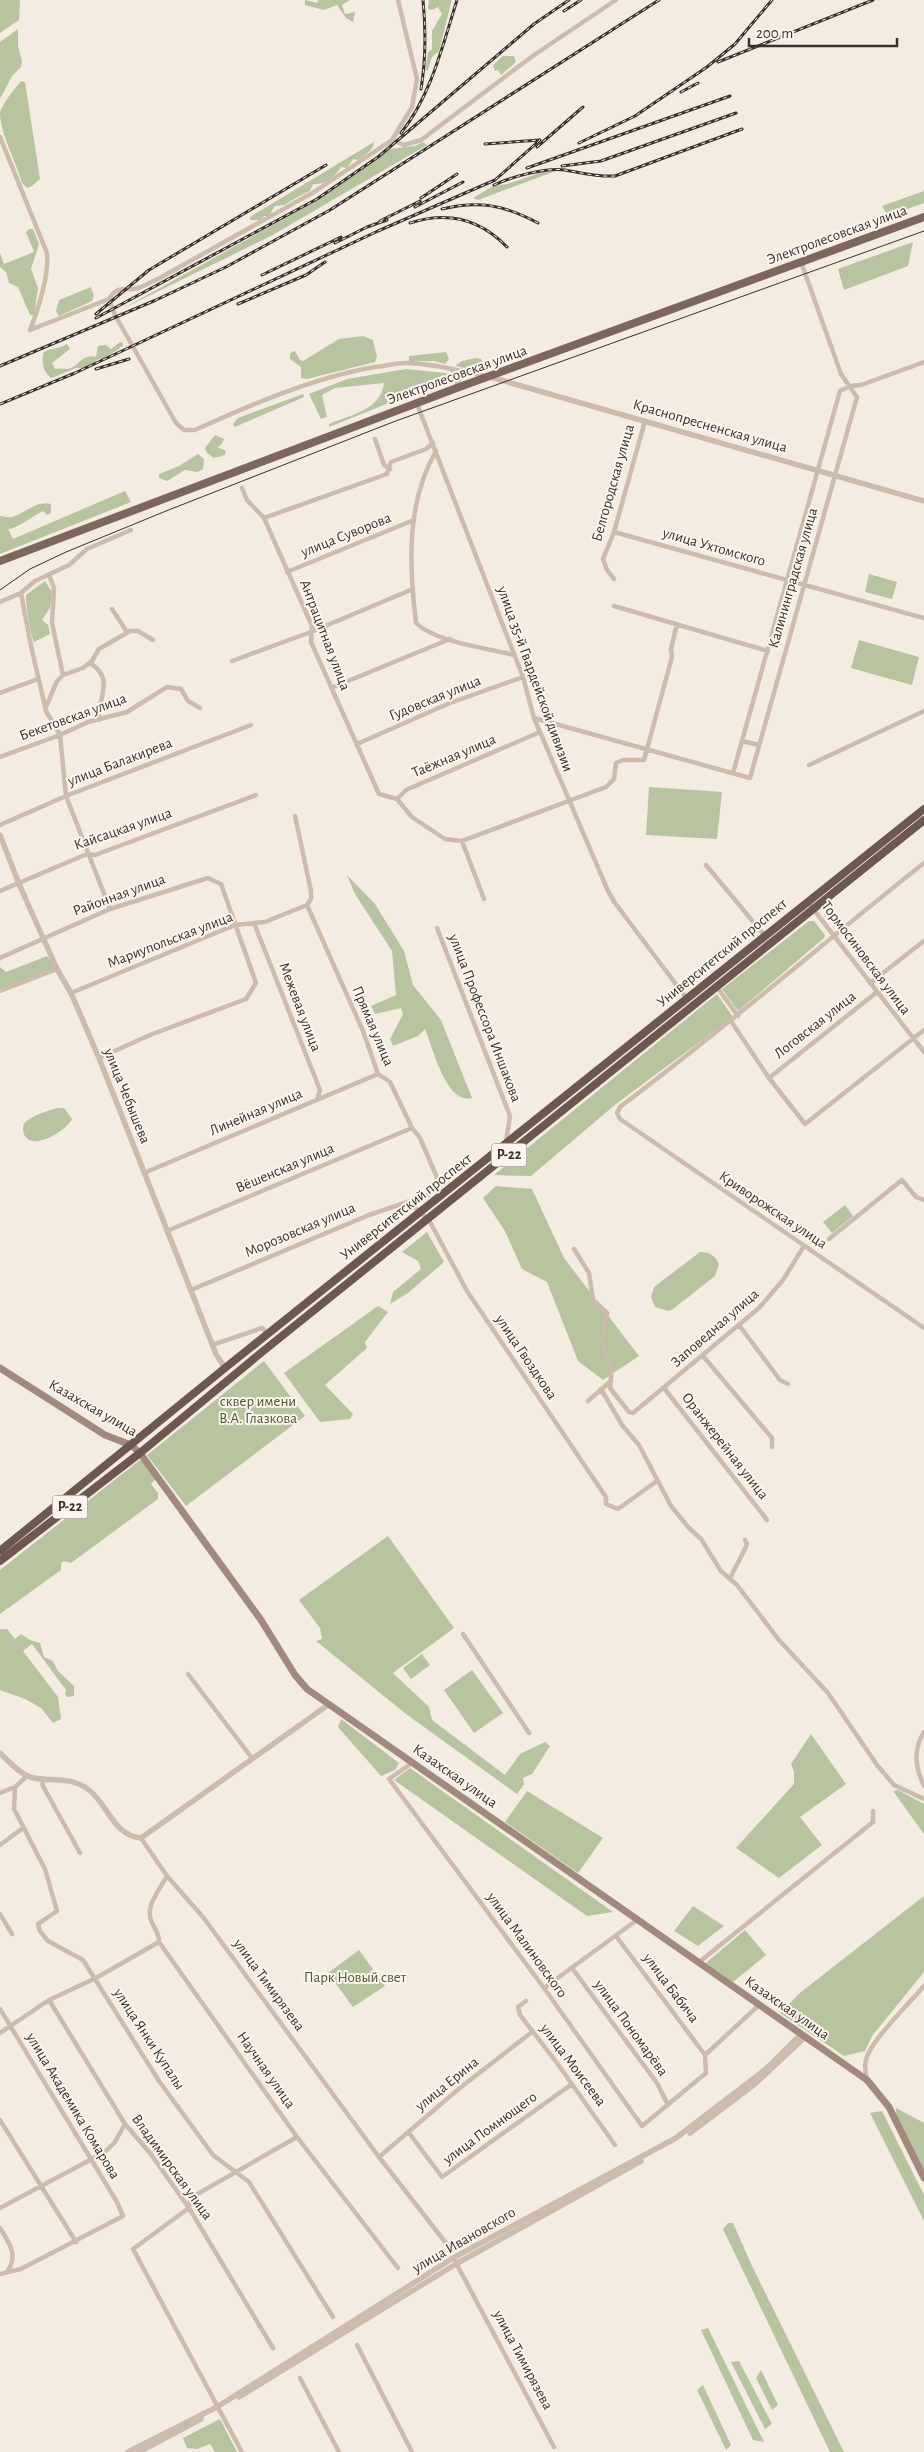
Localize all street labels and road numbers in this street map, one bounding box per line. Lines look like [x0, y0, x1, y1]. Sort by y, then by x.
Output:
street label: Электролесовская улица [765, 203, 909, 267]
street label: Электролесовская улица [385, 343, 529, 407]
street label: Краснопресненская улица [631, 397, 789, 455]
street label: Белгородская улица [589, 423, 637, 543]
street label: Калининградская улица [766, 506, 820, 650]
street label: улица Суворова [298, 510, 393, 560]
street label: улица Ухтомского [660, 525, 767, 569]
street label: Антрацитная улица [297, 578, 353, 693]
street label: улица 35-й Гвардейской дивизии [494, 583, 576, 774]
street label: Гудовская улица [387, 673, 483, 723]
street label: Бекетовская улица [17, 691, 129, 743]
street label: Таёжная улица [410, 732, 498, 780]
street label: улица Балакирева [65, 735, 174, 789]
street label: Кайсацкая улица [72, 805, 174, 853]
street label: Районная улица [71, 871, 167, 919]
street label: Университетский проспект [654, 896, 790, 1010]
street label: Тормосиновская улица [819, 899, 913, 1018]
street label: Мариупольская улица [105, 909, 235, 971]
street label: улица Профессора Иншакова [446, 931, 524, 1104]
street label: Межевая улица [276, 960, 324, 1054]
street label: Прямая улица [349, 984, 397, 1068]
street label: Логовская улица [771, 989, 859, 1061]
street label: улица Чебышева [101, 1045, 153, 1146]
street label: Линейная улица [207, 1086, 305, 1138]
street label: Вёшенская улица [234, 1141, 336, 1195]
road number: Р-22 [492, 1144, 526, 1166]
street label: Университетский проспект [337, 1151, 475, 1263]
street label: Криворожская улица [716, 1168, 830, 1252]
street label: Морозовская улица [243, 1200, 358, 1260]
street label: Заповедная улица [668, 1286, 762, 1370]
street label: улица Гвоздкова [492, 1311, 560, 1402]
street label: Казахская улица [46, 1377, 140, 1439]
street label: Оранжерейная улица [679, 1390, 771, 1502]
road number: Р-22 [52, 1495, 88, 1518]
street label: Казахская улица [410, 1741, 500, 1811]
street label: улица Малиновского [483, 1889, 570, 2000]
street label: улица Тимирязева [230, 1935, 307, 2034]
street label: улица Бабича [640, 1950, 702, 2026]
street label: Казахская улица [742, 1973, 832, 2043]
street label: улица Пономарёва [591, 1976, 671, 2079]
street label: улица Янки Купалы [110, 1985, 187, 2092]
street label: улица Моисеева [537, 2020, 609, 2109]
street label: улица Академика Комарова [23, 2029, 123, 2182]
street label: Научная улица [234, 2029, 298, 2111]
street label: улица Ерина [412, 2054, 481, 2114]
street label: улица Помнющего [440, 2089, 540, 2168]
street label: Владимирская улица [129, 2111, 215, 2223]
street label: улица Ивановского [409, 2204, 518, 2276]
street label: улица Тимирязева [490, 2307, 556, 2412]

